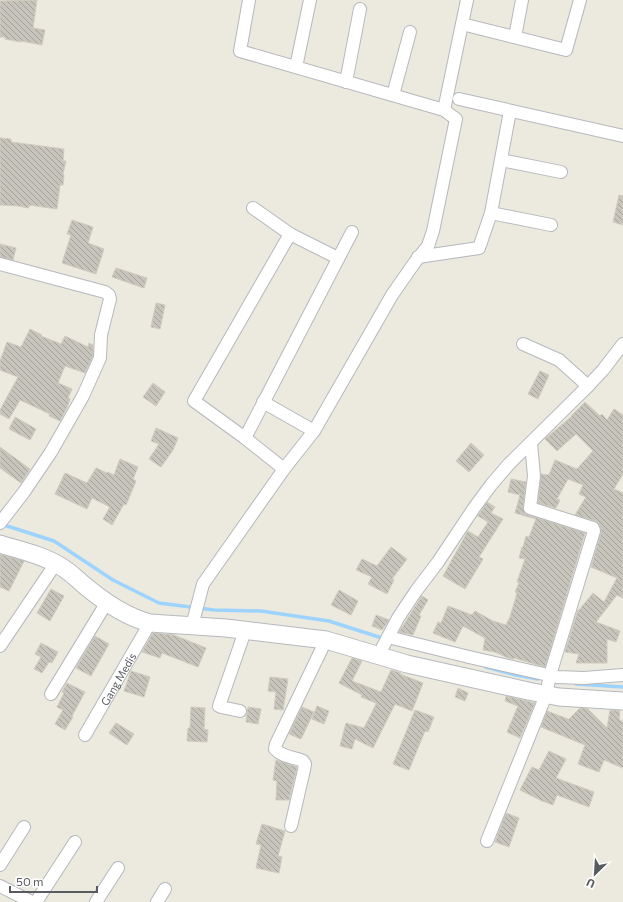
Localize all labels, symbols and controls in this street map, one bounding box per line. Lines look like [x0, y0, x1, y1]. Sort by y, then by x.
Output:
street label: Gang Medis [97, 650, 138, 707]
north arrow [575, 854, 615, 894]
scale bar [10, 868, 97, 894]
text: 50 m [16, 874, 44, 888]
text: U [584, 876, 597, 891]

